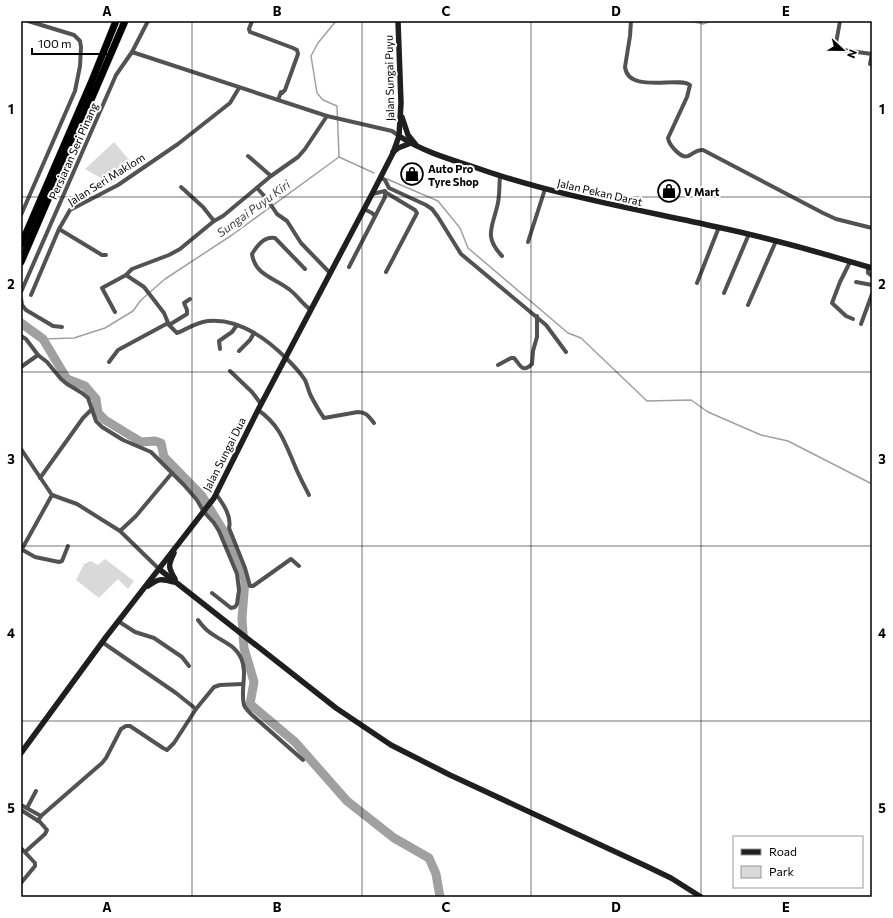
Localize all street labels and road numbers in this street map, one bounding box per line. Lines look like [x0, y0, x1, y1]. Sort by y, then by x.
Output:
street label: Jalan Sungai Puyu [382, 35, 397, 121]
street label: Persiaran Seri Pinang [46, 101, 100, 201]
street label: Jalan Seri Maklom [65, 150, 148, 209]
street label: Jalan Pekan Darat [556, 176, 644, 209]
street label: Jalan Sungai Dua [200, 415, 249, 494]

